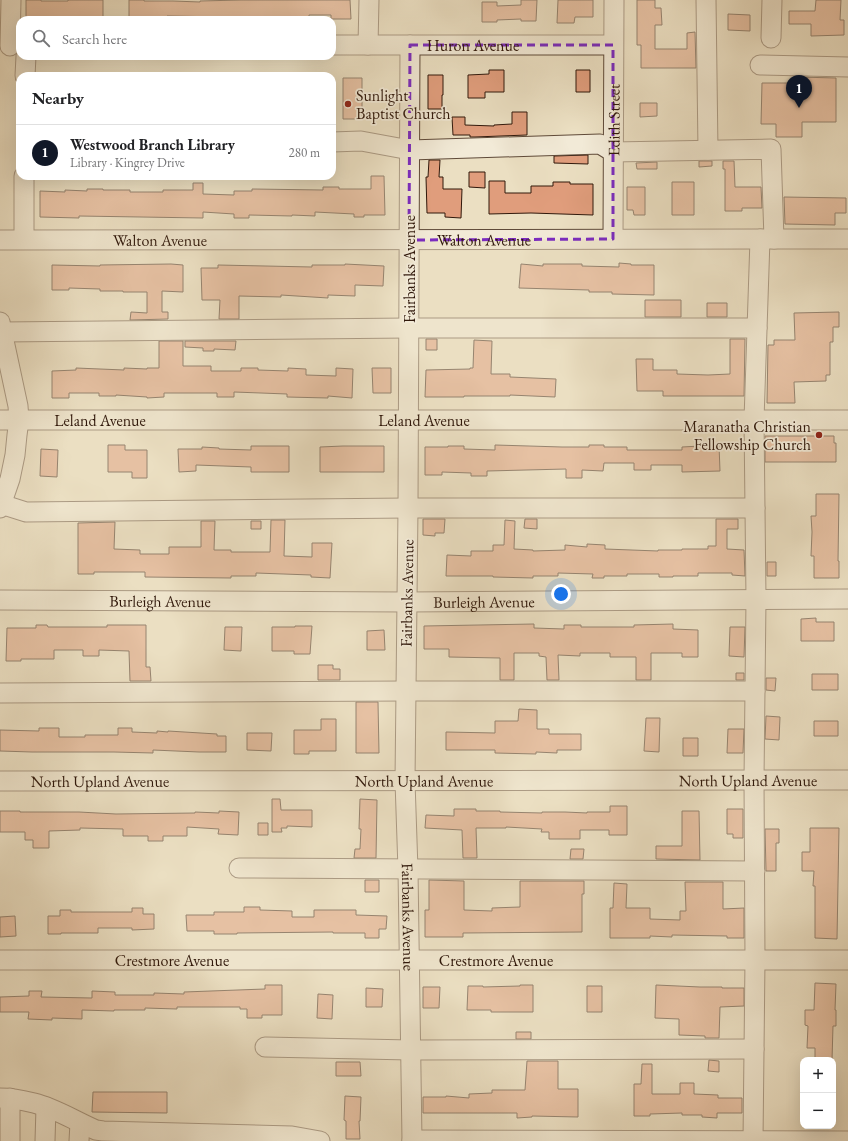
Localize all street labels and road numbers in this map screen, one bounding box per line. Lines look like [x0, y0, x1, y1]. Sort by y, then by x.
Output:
street label: Huron Avenue [427, 35, 519, 56]
street label: Edith Street [603, 84, 624, 156]
street label: Fairbanks Avenue [399, 215, 420, 323]
street label: Walton Avenue [113, 229, 207, 250]
street label: Walton Avenue [437, 229, 531, 250]
street label: Leland Avenue [54, 410, 146, 431]
street label: Leland Avenue [378, 410, 470, 431]
street label: Fairbanks Avenue [396, 539, 418, 647]
street label: Burleigh Avenue [109, 590, 211, 612]
street label: Burleigh Avenue [433, 591, 535, 612]
street label: North Upland Avenue [31, 770, 169, 791]
street label: North Upland Avenue [355, 770, 493, 791]
street label: North Upland Avenue [679, 770, 817, 791]
street label: Fairbanks Avenue [397, 863, 420, 971]
street label: Crestmore Avenue [115, 950, 229, 971]
street label: Crestmore Avenue [439, 950, 553, 971]

